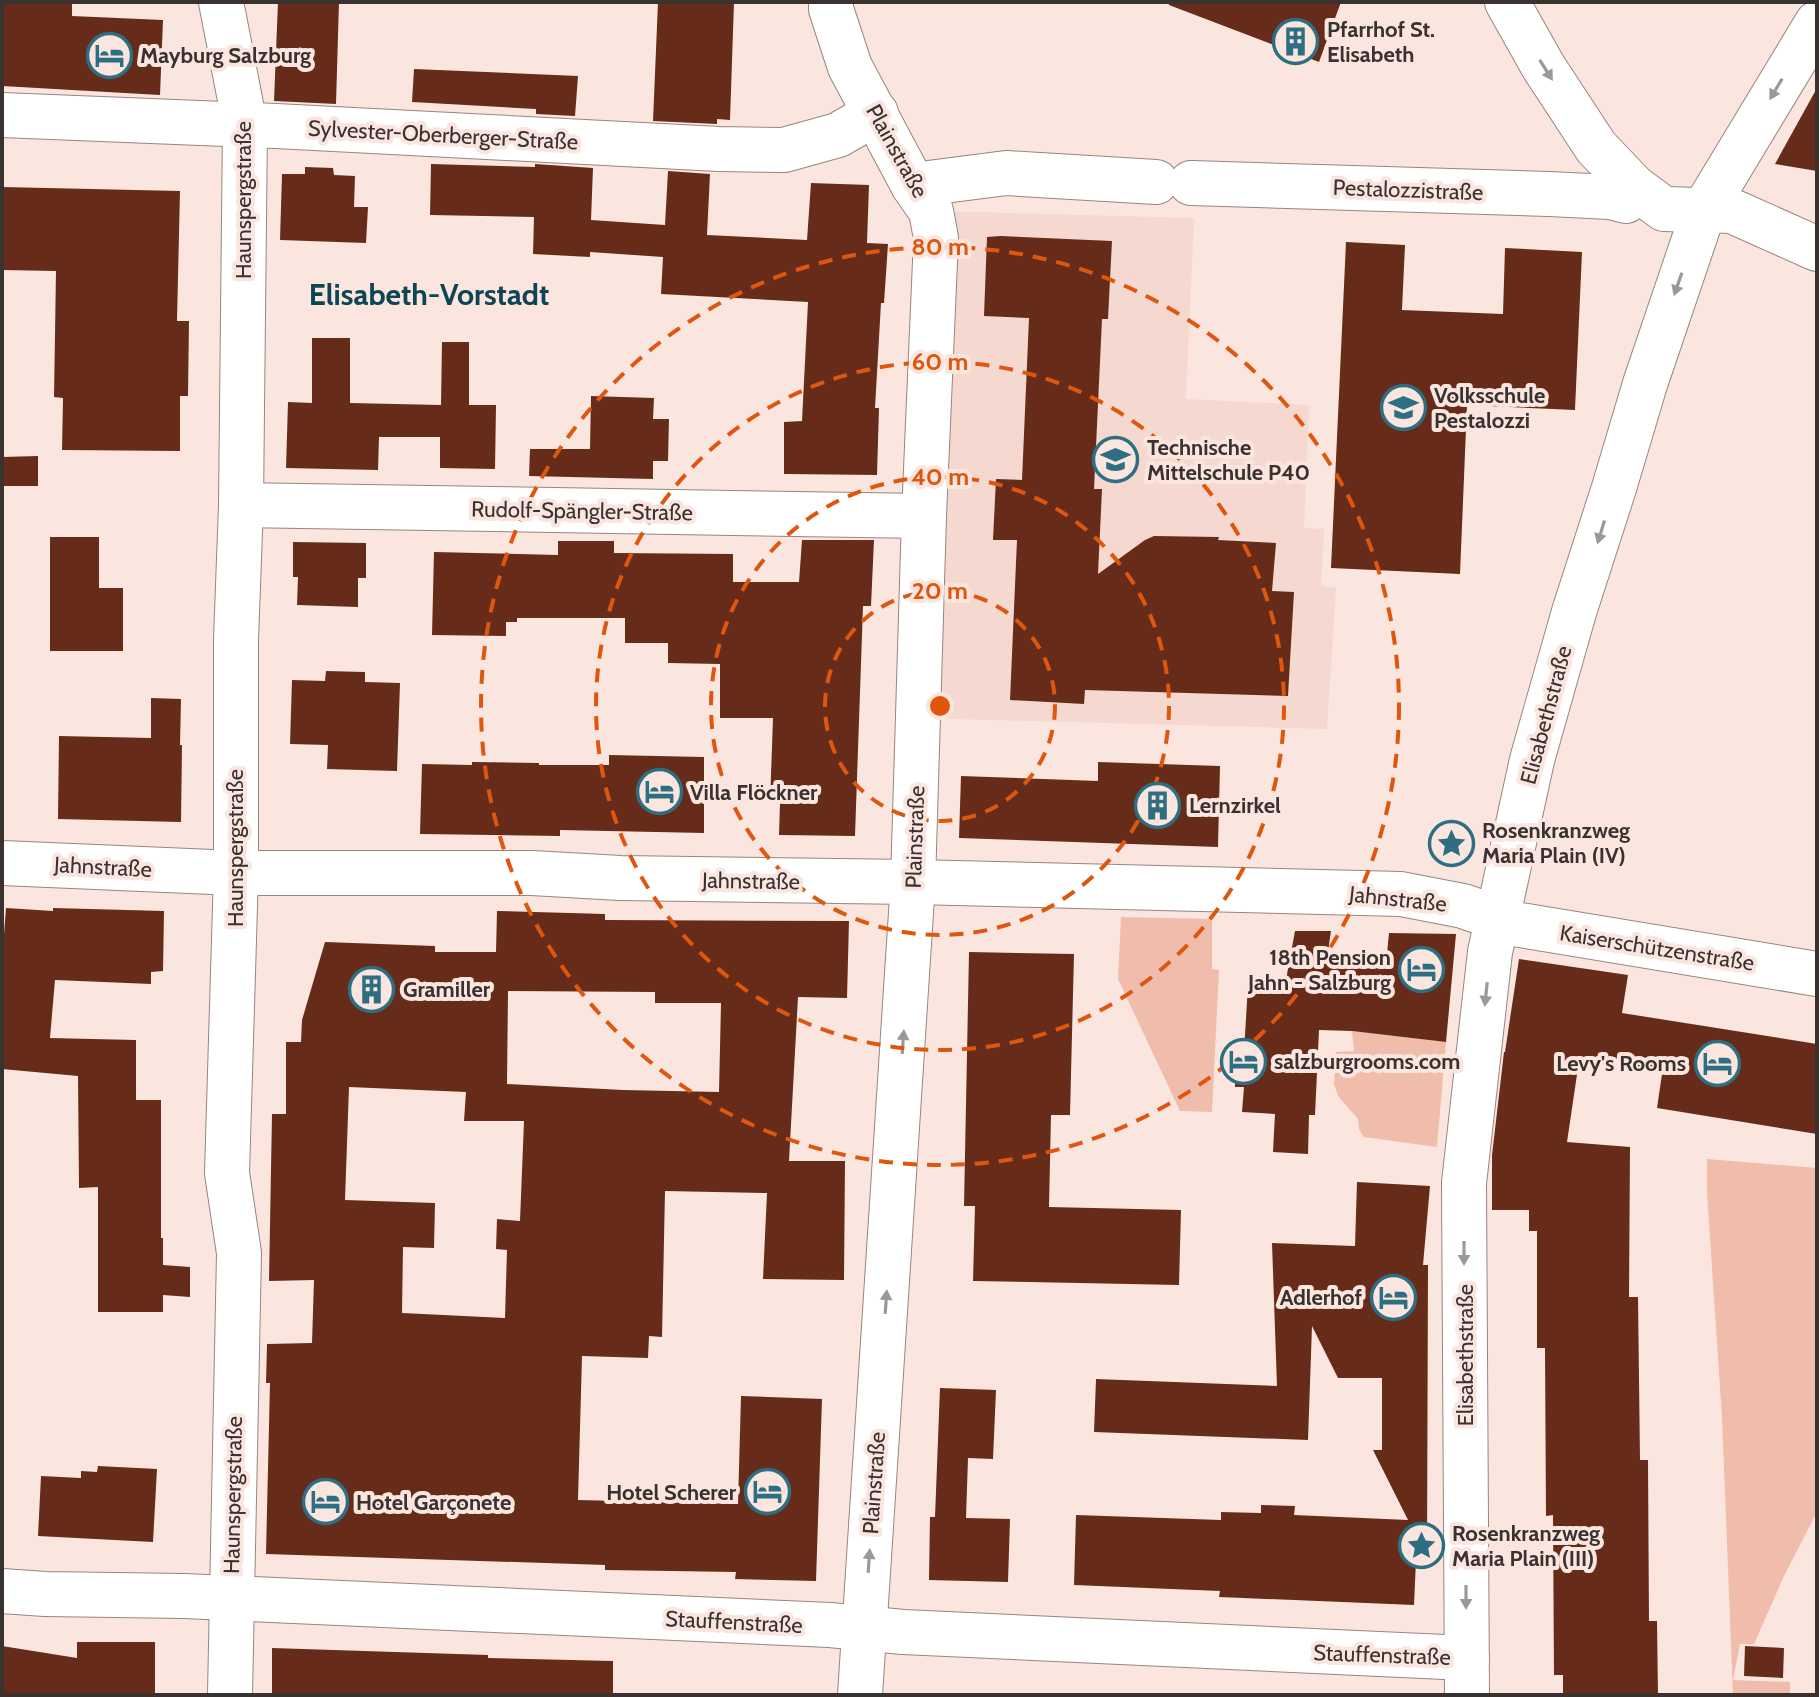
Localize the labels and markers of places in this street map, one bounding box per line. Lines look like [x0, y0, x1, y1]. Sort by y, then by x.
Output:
place label: Pfarrhof St. Elisabeth [1327, 16, 1435, 68]
building icon: Pfarrhof St. Elisabeth [1272, 18, 1320, 66]
hotel icon: Mayburg Salzburg [85, 31, 133, 79]
place label: Mayburg Salzburg [140, 42, 311, 69]
place label: Volksschule Pestalozzi [1434, 382, 1545, 434]
school or university icon: Volksschule Pestalozzi [1379, 384, 1427, 432]
place label: Technische Mittelschule P40 [1147, 434, 1310, 486]
school or university icon: Technische Mittelschule P40 [1092, 436, 1140, 484]
centre of rings [926, 692, 954, 720]
hotel icon: Villa Flöckner [635, 768, 683, 816]
place label: Villa Flöckner [690, 779, 818, 806]
building icon: Lernzirkel [1134, 781, 1182, 829]
place label: Lernzirkel [1189, 792, 1281, 819]
place label: Rosenkranzweg Maria Plain (IV) [1482, 817, 1630, 869]
place icon: Rosenkranzweg Maria Plain (IV) [1427, 819, 1475, 867]
place label: 18th Pension Jahn - Salzburg [1247, 944, 1391, 996]
hotel icon: 18th Pension Jahn - Salzburg [1398, 946, 1446, 994]
building icon: Gramiller [348, 965, 396, 1013]
place label: Gramiller [403, 976, 491, 1003]
hotel icon: salzburgrooms.com [1219, 1037, 1267, 1085]
hotel icon: Levy's Rooms [1693, 1039, 1741, 1087]
place label: salzburgrooms.com [1274, 1048, 1460, 1075]
place label: Levy's Rooms [1556, 1050, 1686, 1077]
hotel icon: Adlerhof [1369, 1273, 1417, 1321]
place label: Adlerhof [1280, 1284, 1363, 1311]
hotel icon: Hotel Scherer [743, 1468, 791, 1516]
hotel icon: Hotel Garçonete [301, 1478, 349, 1526]
place label: Hotel Scherer [606, 1479, 737, 1506]
place label: Hotel Garçonete [356, 1489, 511, 1516]
place label: Rosenkranzweg Maria Plain (III) [1452, 1520, 1600, 1572]
place icon: Rosenkranzweg Maria Plain (III) [1397, 1522, 1445, 1570]

